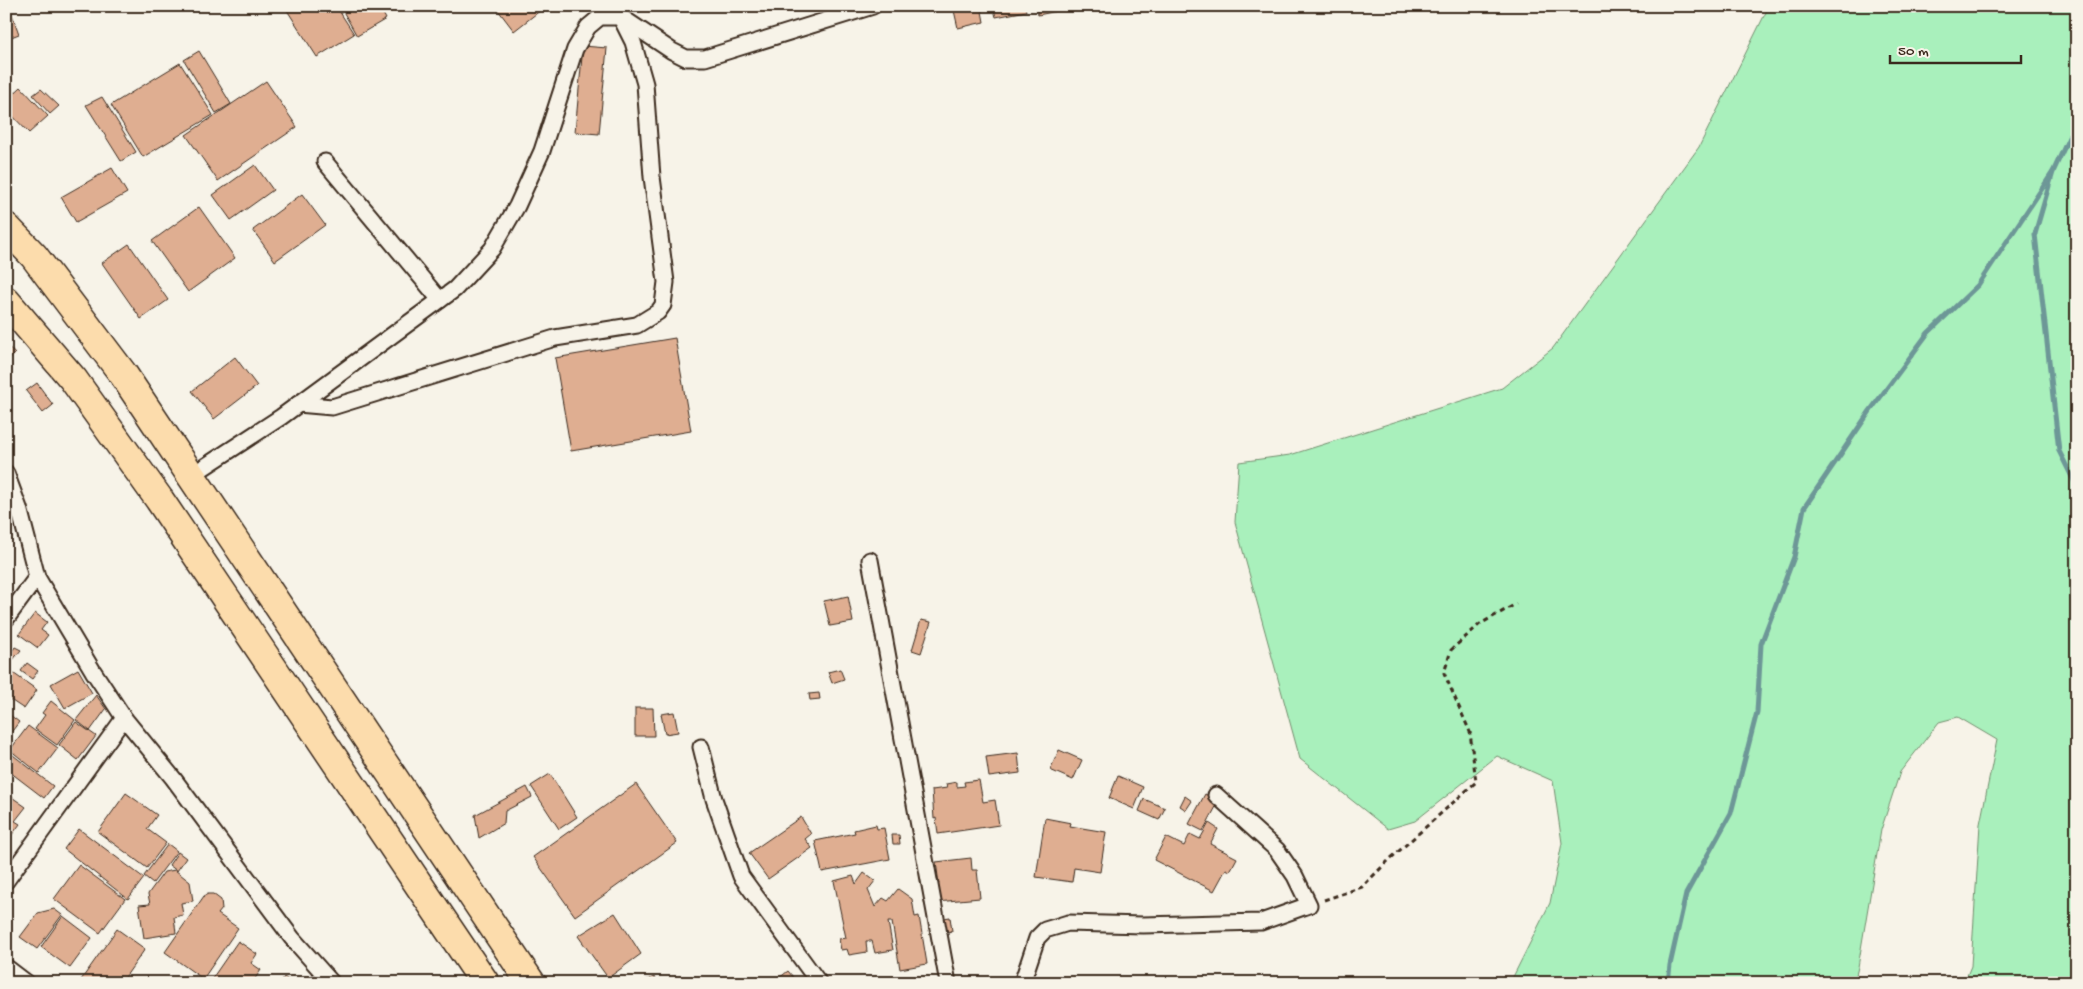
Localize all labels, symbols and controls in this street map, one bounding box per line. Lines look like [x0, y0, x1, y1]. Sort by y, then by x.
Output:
scale bar [1890, 32, 2022, 64]
text: 50 m [1898, 43, 1929, 61]

